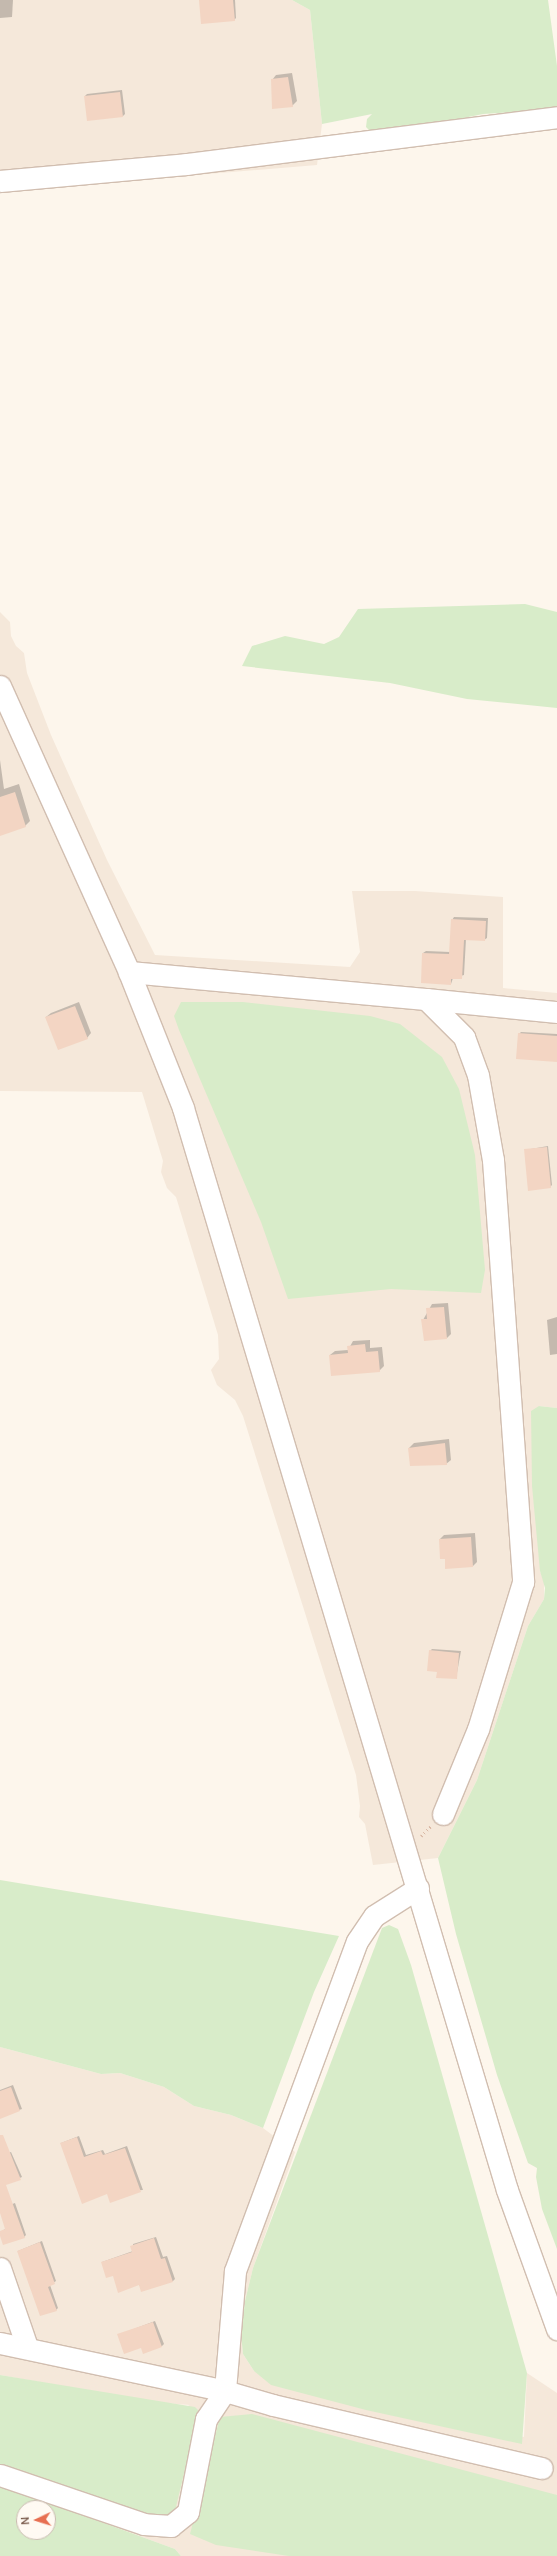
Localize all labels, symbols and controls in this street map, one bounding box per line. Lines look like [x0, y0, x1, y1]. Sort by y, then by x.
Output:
north arrow [16, 2500, 56, 2540]
text: N [17, 2516, 32, 2525]

